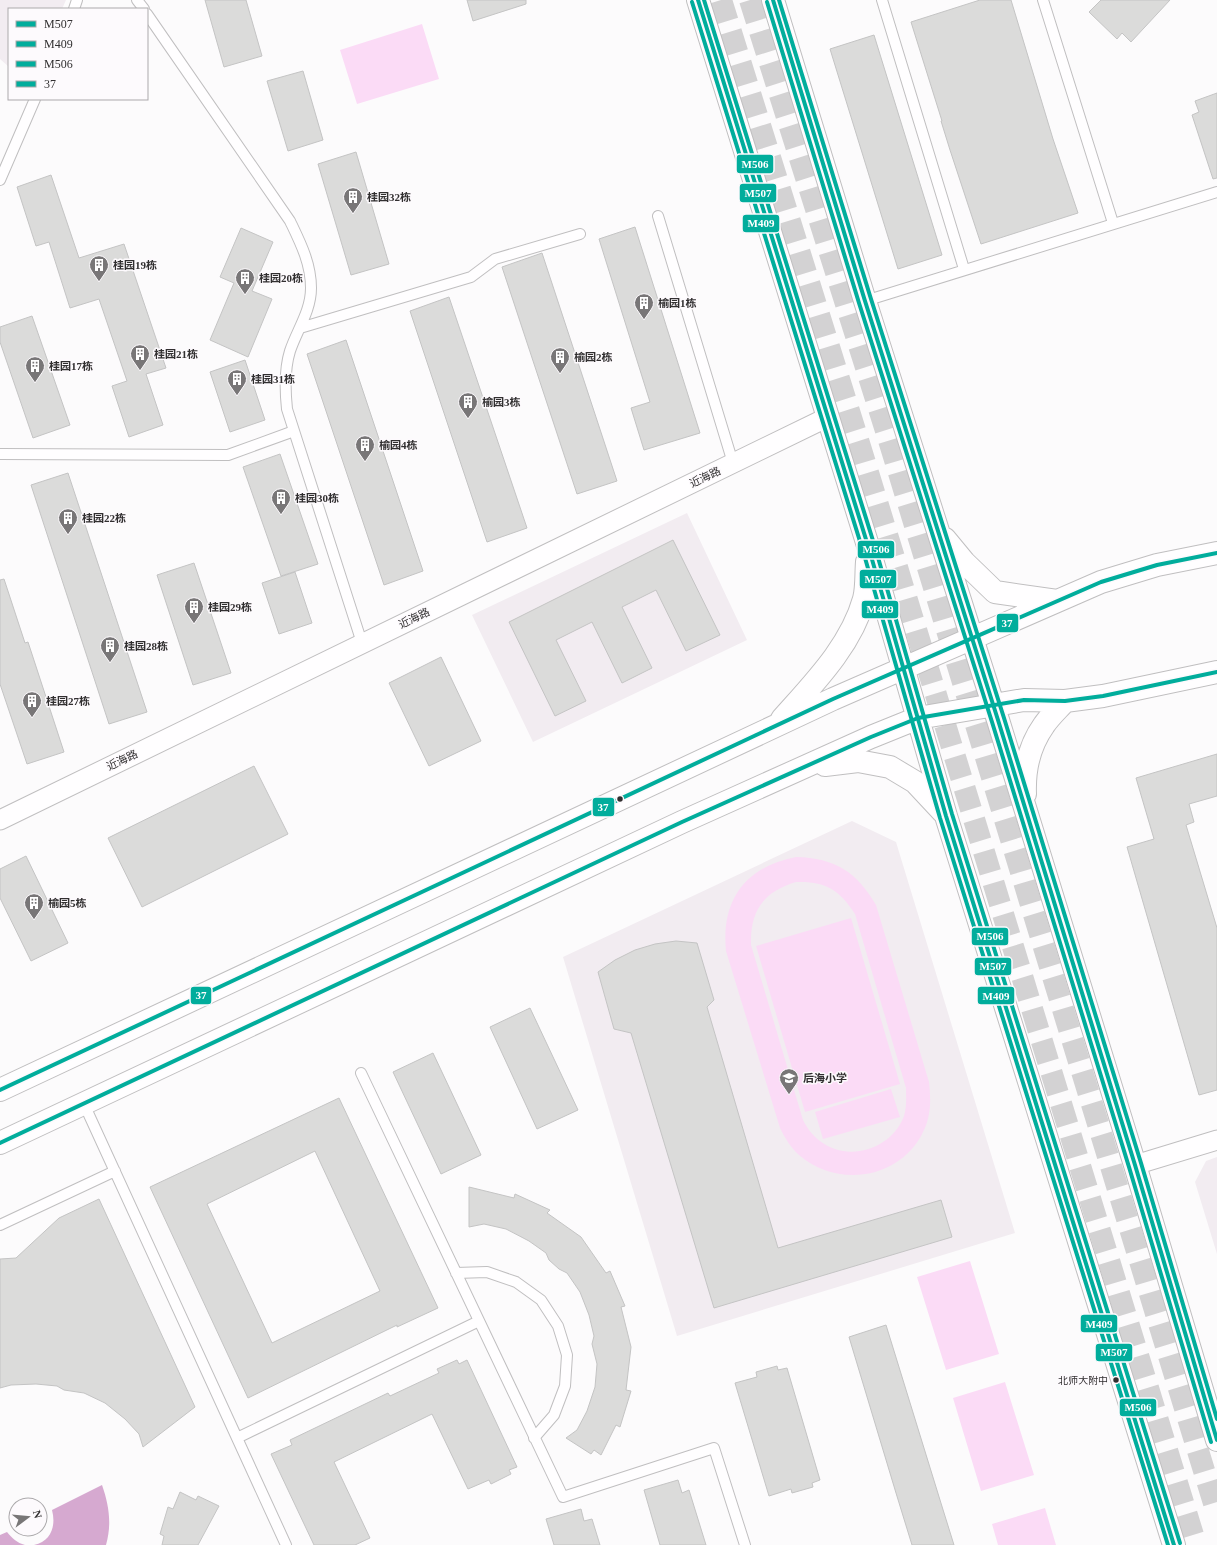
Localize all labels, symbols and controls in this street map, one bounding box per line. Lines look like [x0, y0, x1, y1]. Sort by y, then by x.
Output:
legend [8, 8, 148, 100]
text: M507 [44, 17, 73, 31]
text: M409 [44, 37, 73, 51]
text: M506 [44, 57, 73, 71]
text: 37 [44, 77, 56, 91]
line badge: M506 [736, 154, 774, 174]
text: M506 [742, 158, 769, 170]
line badge: M507 [739, 183, 777, 203]
building icon: 桂园32栋 [342, 186, 364, 214]
text: M507 [745, 187, 772, 199]
place label: 桂园32栋 [367, 191, 411, 203]
line badge: M409 [742, 214, 780, 233]
text: M409 [748, 217, 775, 229]
building icon: 桂园19栋 [88, 254, 110, 282]
place label: 桂园19栋 [113, 259, 157, 271]
building icon: 桂园20栋 [234, 267, 256, 295]
place label: 桂园20栋 [259, 272, 303, 284]
building icon: 榆园1栋 [633, 292, 655, 320]
place label: 榆园1栋 [658, 297, 697, 309]
building icon: 桂园21栋 [129, 343, 151, 371]
building icon: 榆园2栋 [549, 346, 571, 374]
place label: 桂园21栋 [154, 348, 198, 360]
place label: 榆园2栋 [574, 351, 613, 363]
building icon: 桂园17栋 [24, 355, 46, 383]
place label: 桂园17栋 [49, 360, 93, 372]
building icon: 桂园31栋 [226, 368, 248, 396]
place label: 桂园31栋 [251, 373, 295, 385]
building icon: 榆园3栋 [457, 391, 479, 419]
place label: 榆园3栋 [482, 396, 521, 408]
building icon: 榆园4栋 [354, 434, 376, 462]
place label: 榆园4栋 [379, 439, 418, 451]
street label: 近海路 [688, 464, 722, 490]
building icon: 桂园30栋 [270, 487, 292, 515]
place label: 桂园30栋 [295, 492, 339, 504]
building icon: 桂园22栋 [57, 507, 79, 535]
place label: 桂园22栋 [82, 512, 126, 524]
line badge: M506 [857, 540, 895, 559]
text: M506 [863, 543, 890, 555]
line badge: M507 [859, 569, 897, 589]
text: M507 [865, 573, 892, 585]
building icon: 桂园29栋 [183, 596, 205, 624]
line badge: M409 [861, 600, 899, 619]
place label: 桂园29栋 [208, 601, 252, 613]
text: M409 [867, 603, 894, 615]
street label: 近海路 [397, 605, 431, 631]
line badge: 37 [996, 613, 1019, 633]
text: 37 [1002, 617, 1013, 629]
building icon: 桂园28栋 [99, 635, 121, 663]
place label: 桂园28栋 [124, 640, 168, 652]
building icon: 桂园27栋 [21, 690, 43, 718]
place label: 桂园27栋 [46, 695, 90, 707]
street label: 近海路 [105, 747, 139, 773]
unlabelled marker [615, 794, 625, 804]
line badge: 37 [592, 797, 615, 817]
text: 37 [598, 801, 609, 813]
building icon: 榆园5栋 [23, 892, 45, 920]
place label: 榆园5栋 [48, 897, 87, 909]
line badge: M506 [971, 927, 1009, 946]
text: M506 [977, 930, 1004, 942]
line badge: M507 [974, 957, 1012, 976]
text: M507 [980, 960, 1007, 972]
line badge: 37 [190, 986, 212, 1005]
line badge: M409 [977, 986, 1015, 1005]
text: 37 [196, 989, 207, 1001]
text: M409 [983, 990, 1010, 1002]
school or university icon: 后海小学 [778, 1067, 800, 1095]
place label: 后海小学 [803, 1072, 847, 1084]
line badge: M409 [1080, 1314, 1118, 1333]
text: M409 [1086, 1318, 1113, 1330]
line badge: M507 [1095, 1343, 1133, 1362]
text: M507 [1101, 1346, 1128, 1358]
place label: 北师大附中 [1058, 1375, 1108, 1386]
marker: 北师大附中 [1111, 1375, 1121, 1385]
line badge: M506 [1119, 1398, 1157, 1417]
text: M506 [1125, 1401, 1152, 1413]
north arrow [8, 1497, 48, 1537]
text: N [31, 1509, 44, 1520]

